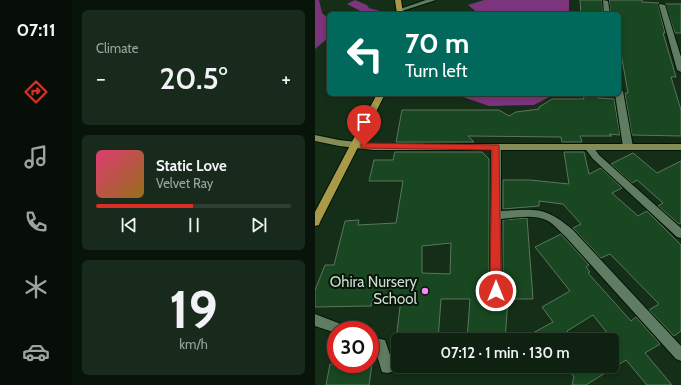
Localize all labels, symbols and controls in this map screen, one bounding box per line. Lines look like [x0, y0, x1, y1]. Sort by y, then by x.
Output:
text: 07:11 [16, 19, 56, 41]
text: 70 m [405, 26, 469, 60]
icon: left [339, 28, 391, 80]
text: Climate [96, 40, 138, 56]
text: 20.5° [160, 60, 227, 97]
text: Turn left [405, 60, 468, 82]
text: − [96, 65, 106, 92]
text: + [281, 65, 291, 92]
icon: directions [22, 78, 50, 106]
pin [347, 105, 381, 146]
icon: arrive [353, 111, 375, 133]
icon: music [22, 143, 50, 171]
text: Static Love [156, 157, 227, 175]
text: Velvet Ray [156, 175, 213, 191]
icon: phone [22, 208, 50, 236]
icon: previous [118, 214, 140, 236]
icon: pause [183, 214, 205, 236]
icon: next [248, 214, 270, 236]
position arrow [475, 270, 517, 312]
icon: climate [22, 273, 50, 301]
place label: Ohira Nursery School [330, 273, 417, 308]
text: 19 [169, 278, 218, 341]
marker: Ohira Nursery School [420, 286, 430, 296]
speed limit sign: 30 [327, 321, 379, 373]
text: km/h [179, 336, 208, 352]
icon: car [22, 338, 50, 366]
text: 07:12 · 1 min · 130 m [441, 344, 570, 362]

